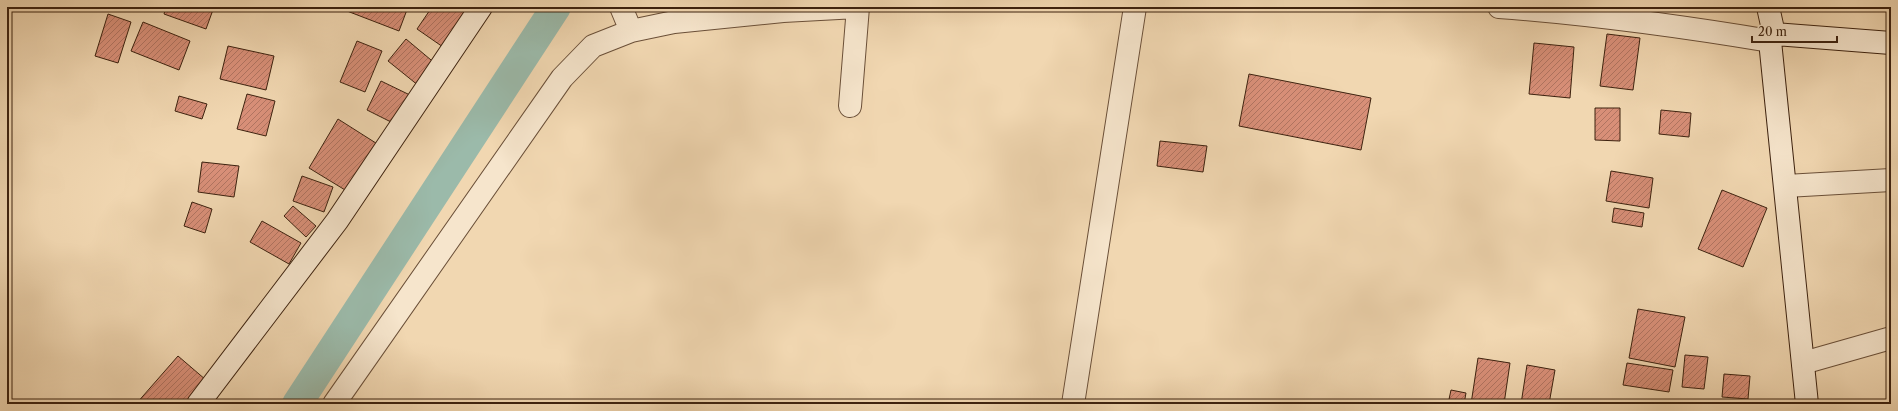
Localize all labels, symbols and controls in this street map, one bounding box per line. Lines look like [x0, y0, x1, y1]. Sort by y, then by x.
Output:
scale bar [1752, 18, 1837, 44]
text: 20 m [1758, 24, 1787, 39]

